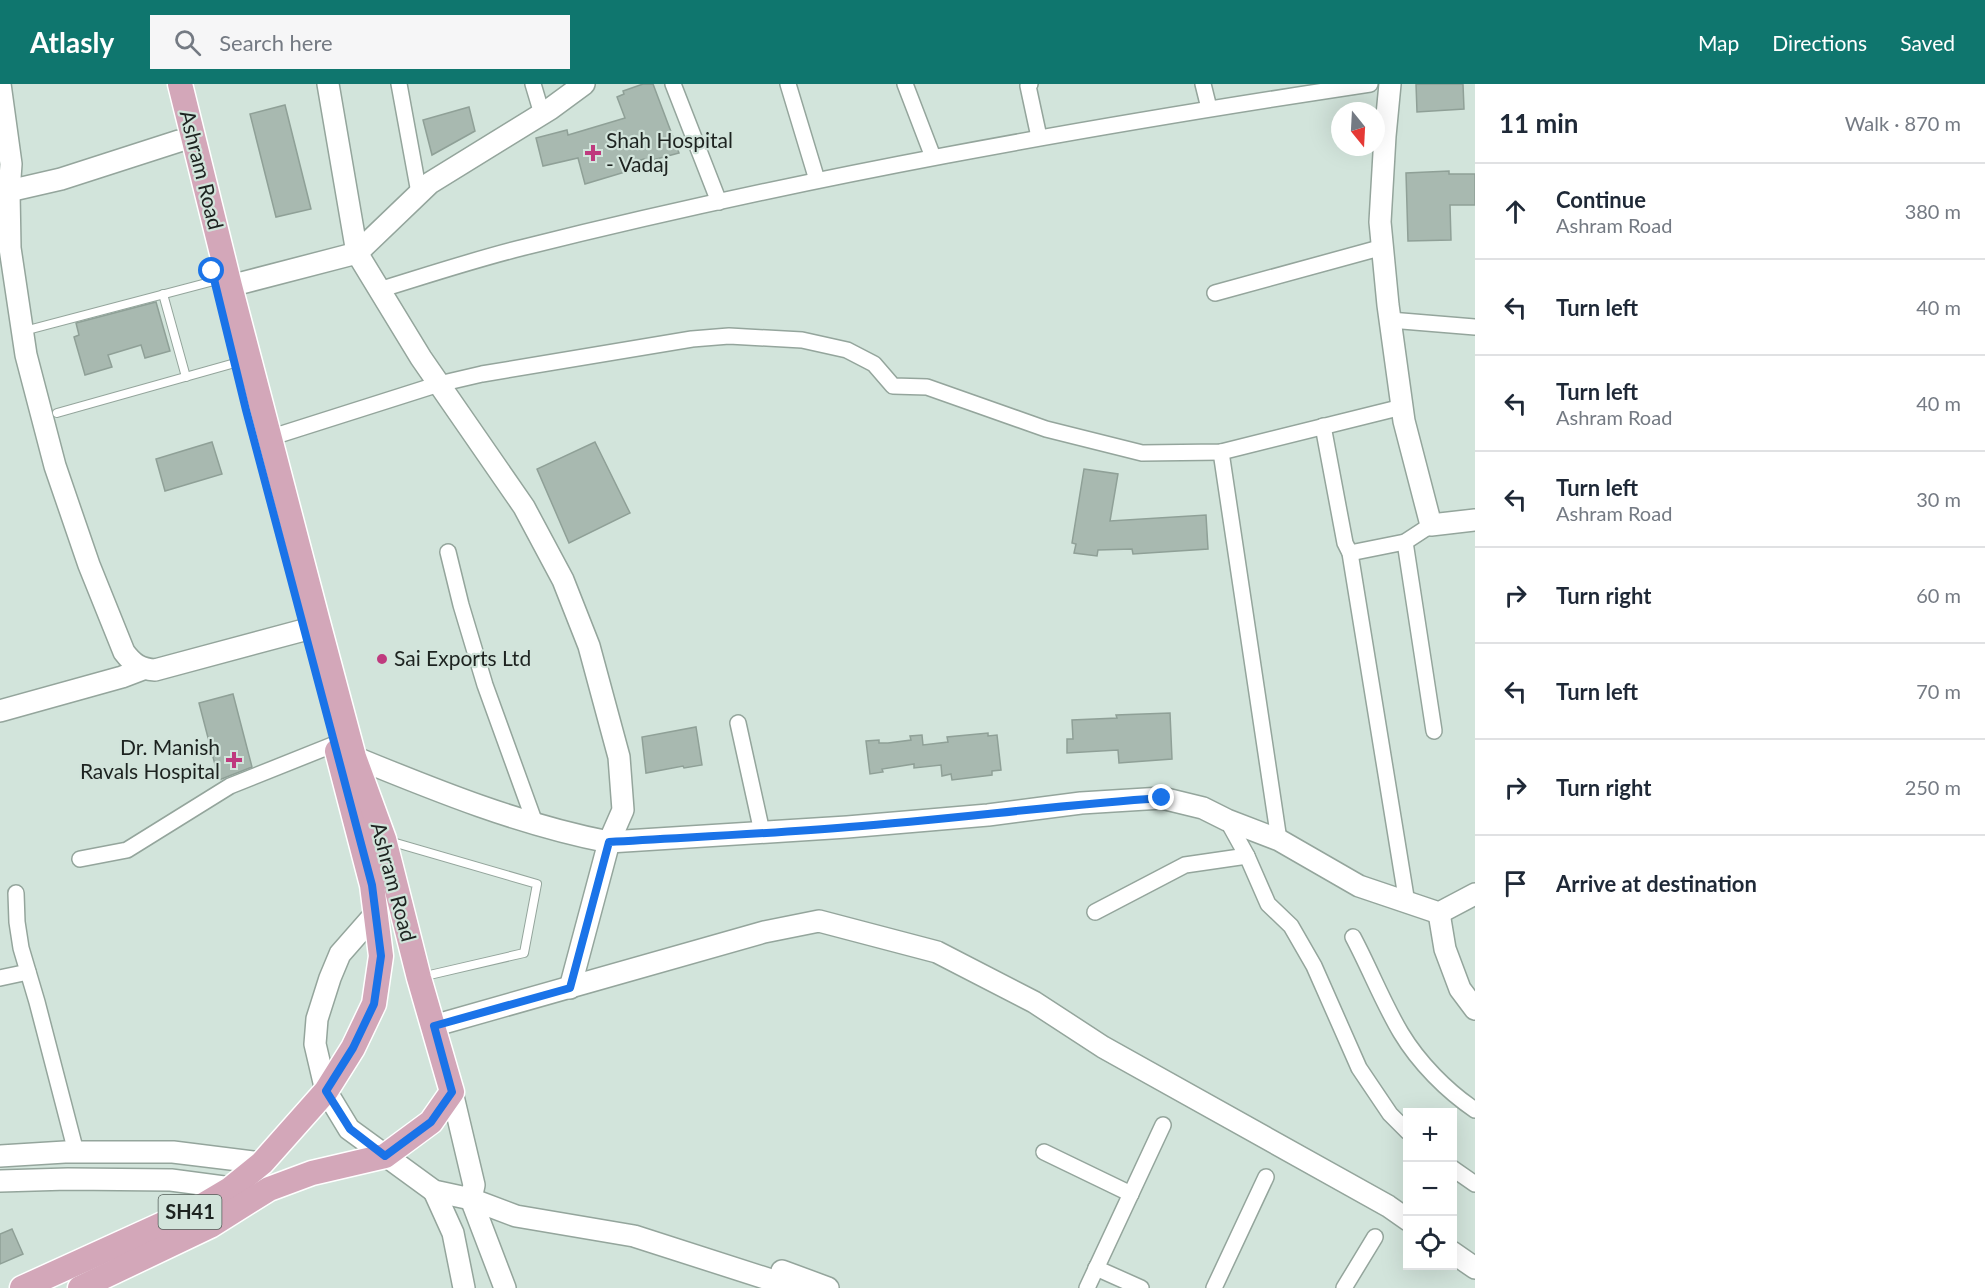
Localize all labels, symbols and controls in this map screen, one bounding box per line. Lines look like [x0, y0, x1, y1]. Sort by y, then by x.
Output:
search box [150, 15, 570, 69]
text: Atlasly [30, 25, 114, 59]
icon: search [171, 26, 204, 59]
text: Search here [219, 29, 333, 56]
text: Map [1698, 30, 1739, 55]
text: Directions [1772, 30, 1867, 55]
text: Saved [1900, 30, 1955, 55]
north arrow [1331, 102, 1385, 156]
street label: Ashram Road [176, 107, 229, 232]
text: 11 min [1499, 107, 1579, 139]
text: Walk · 870 m [1845, 111, 1961, 135]
place label: Shah Hospital - Vadaj [606, 127, 733, 176]
marker: Shah Hospital - Vadaj [584, 144, 602, 162]
text: Continue [1556, 186, 1646, 213]
icon: ahead [1499, 195, 1532, 228]
text: 380 m [1905, 199, 1961, 223]
text: Ashram Road [1556, 213, 1672, 237]
route start [198, 257, 224, 283]
icon: left [1499, 291, 1532, 324]
text: Turn left [1556, 294, 1638, 321]
text: 40 m [1916, 295, 1961, 319]
text: Turn left [1556, 378, 1638, 405]
icon: left [1499, 387, 1532, 420]
text: 40 m [1916, 391, 1961, 415]
text: Ashram Road [1556, 405, 1672, 429]
text: Turn left [1556, 474, 1638, 501]
icon: left [1499, 483, 1532, 516]
text: 30 m [1916, 487, 1961, 511]
text: Ashram Road [1556, 501, 1672, 525]
icon: right [1499, 579, 1532, 612]
text: Turn right [1556, 582, 1651, 609]
text: 60 m [1916, 583, 1961, 607]
place label: Sai Exports Ltd [394, 645, 531, 670]
marker: Sai Exports Ltd [375, 652, 389, 666]
icon: left [1499, 675, 1532, 708]
text: Turn left [1556, 678, 1638, 705]
text: 70 m [1916, 679, 1961, 703]
place label: Dr. Manish Ravals Hospital [80, 734, 220, 783]
marker: Dr. Manish Ravals Hospital [225, 751, 243, 769]
icon: right [1499, 771, 1532, 804]
text: Turn right [1556, 774, 1651, 801]
text: 250 m [1905, 775, 1961, 799]
route end [1148, 784, 1174, 810]
street label: Ashram Road [367, 819, 422, 944]
icon: arrive [1499, 867, 1532, 900]
text: Arrive at destination [1556, 870, 1757, 897]
map controls [1403, 1108, 1457, 1270]
button: + [1403, 1108, 1457, 1162]
button: − [1403, 1162, 1457, 1216]
road number: SH41 [158, 1195, 222, 1229]
button: locate [1403, 1216, 1457, 1270]

